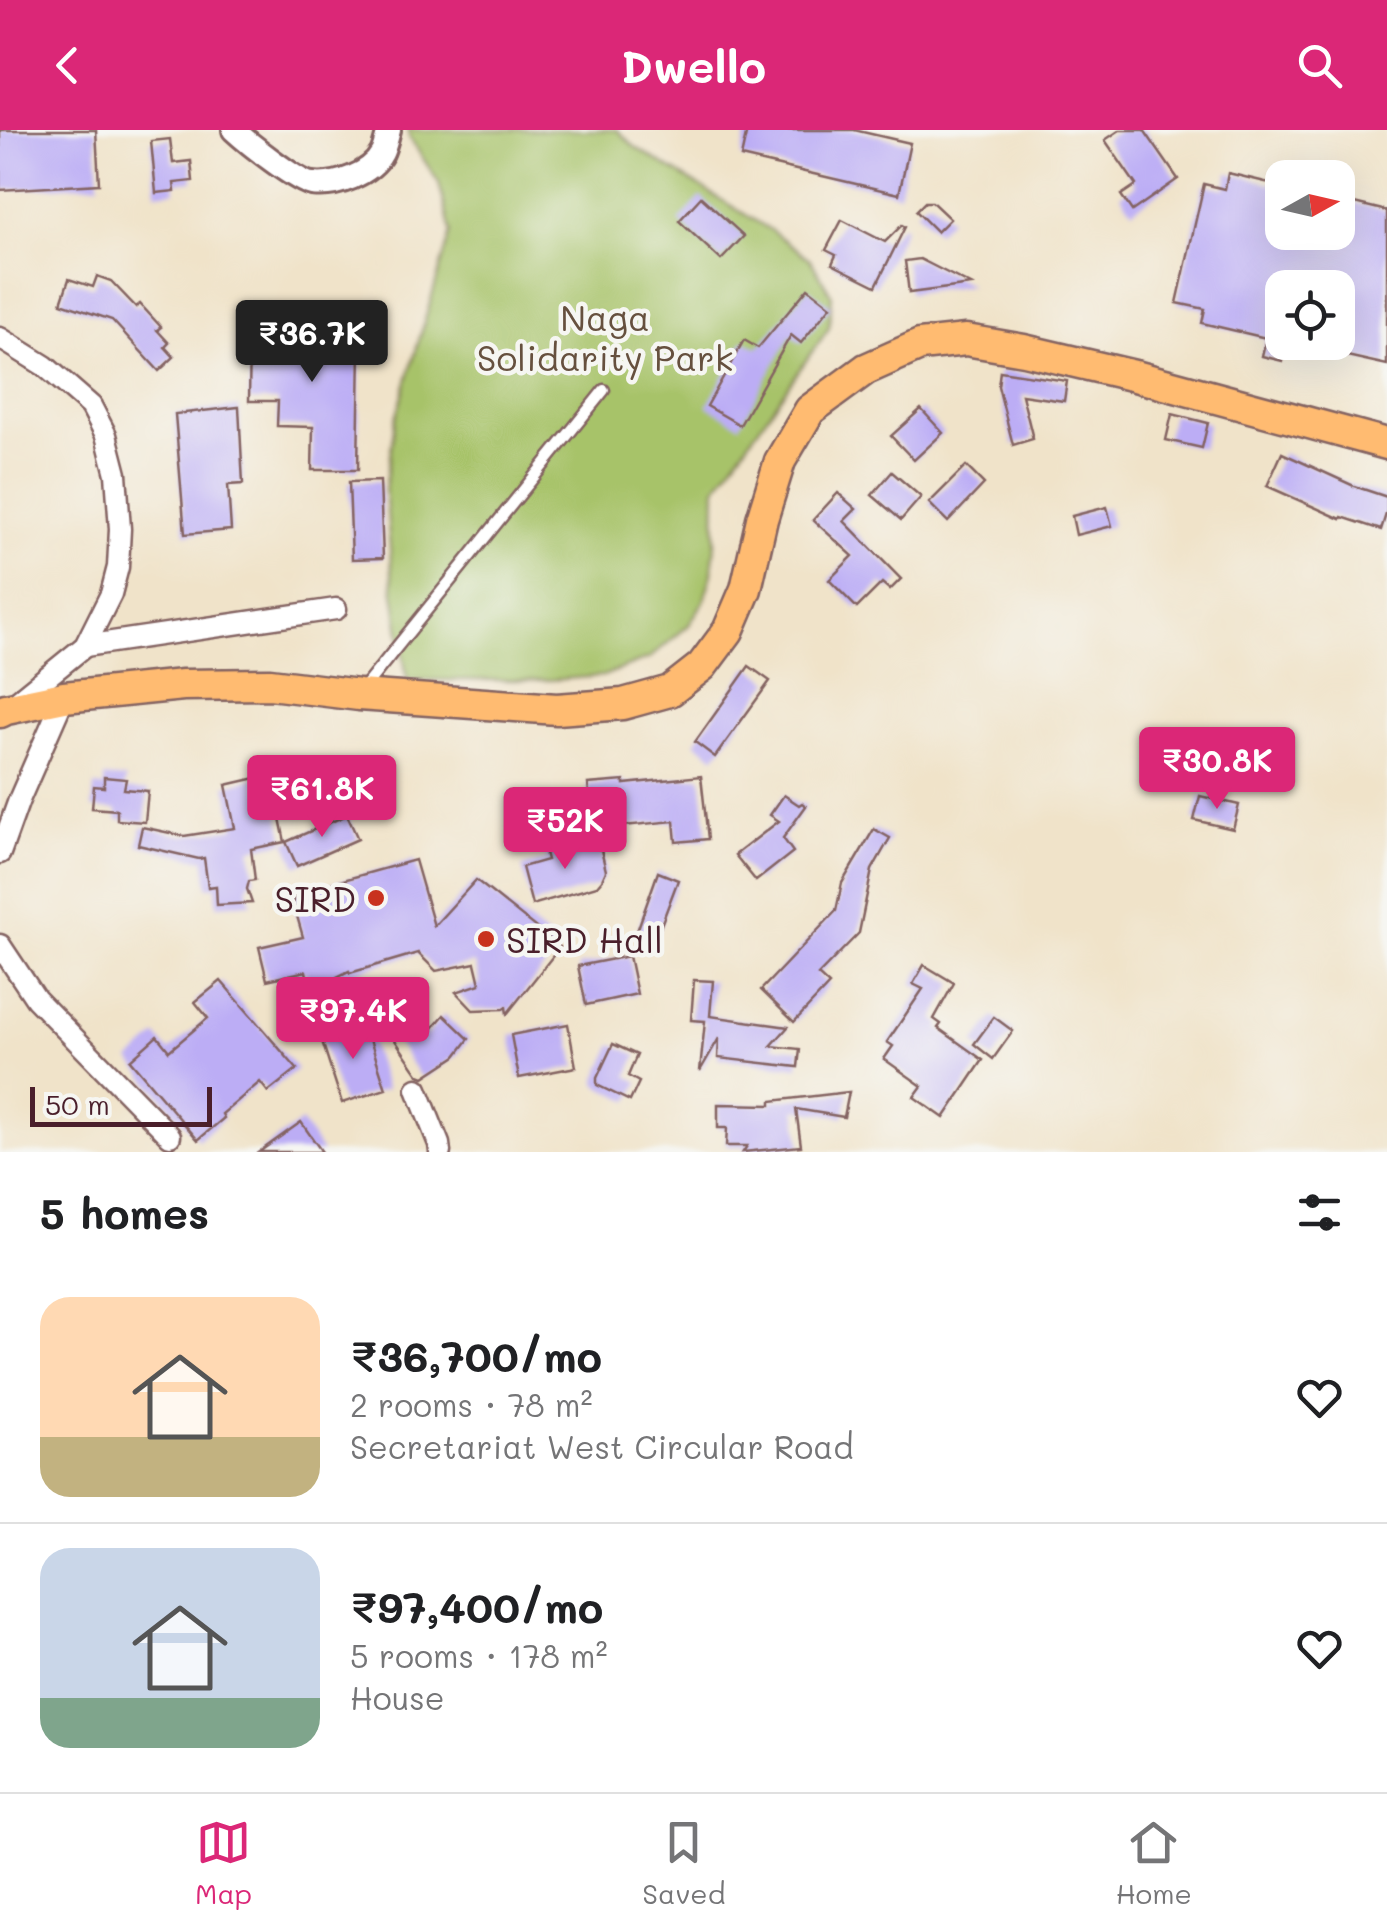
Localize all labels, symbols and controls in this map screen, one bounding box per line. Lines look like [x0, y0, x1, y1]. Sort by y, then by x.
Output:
text: Dwello [621, 36, 766, 94]
icon: back [40, 38, 95, 93]
icon: search [1292, 38, 1347, 93]
north arrow [1265, 160, 1355, 250]
map controls [1265, 160, 1355, 360]
button: locate [1265, 270, 1355, 360]
park label: Naga Solidarity Park [477, 294, 733, 380]
pin: ₹36.7K [231, 300, 393, 385]
text: ₹36.7K [258, 311, 366, 353]
pin: ₹30.8K [1136, 727, 1298, 812]
text: ₹30.8K [1161, 738, 1273, 780]
pin: ₹61.8K [241, 755, 403, 840]
text: ₹61.8K [269, 766, 375, 808]
pin: ₹52K [506, 787, 624, 872]
text: ₹52K [526, 798, 604, 840]
place label: SIRD [274, 875, 356, 921]
marker: SIRD [365, 887, 387, 909]
place label: SIRD Hall [506, 916, 663, 962]
marker: SIRD Hall [475, 928, 497, 950]
pin: ₹97.4K [272, 977, 434, 1062]
text: ₹97.4K [298, 988, 408, 1030]
scale bar [30, 1082, 212, 1126]
text: 50 m [45, 1086, 110, 1122]
text: 5 homes [40, 1185, 209, 1240]
icon: filters [1292, 1185, 1347, 1240]
text: ₹36,700/mo [350, 1328, 602, 1383]
icon: home [120, 1337, 240, 1457]
icon: heart [1292, 1370, 1347, 1425]
text: 2 rooms · 78 m² [350, 1383, 593, 1425]
text: Secretariat West Circular Road [350, 1425, 853, 1467]
text: ₹97,400/mo [350, 1579, 603, 1634]
icon: home [120, 1588, 240, 1708]
icon: heart [1292, 1621, 1347, 1676]
text: 5 rooms · 178 m² [350, 1634, 608, 1676]
text: House [350, 1676, 445, 1718]
tab: Map [195, 1815, 252, 1911]
tab: Saved [642, 1815, 725, 1911]
tab: Home [1116, 1815, 1192, 1911]

